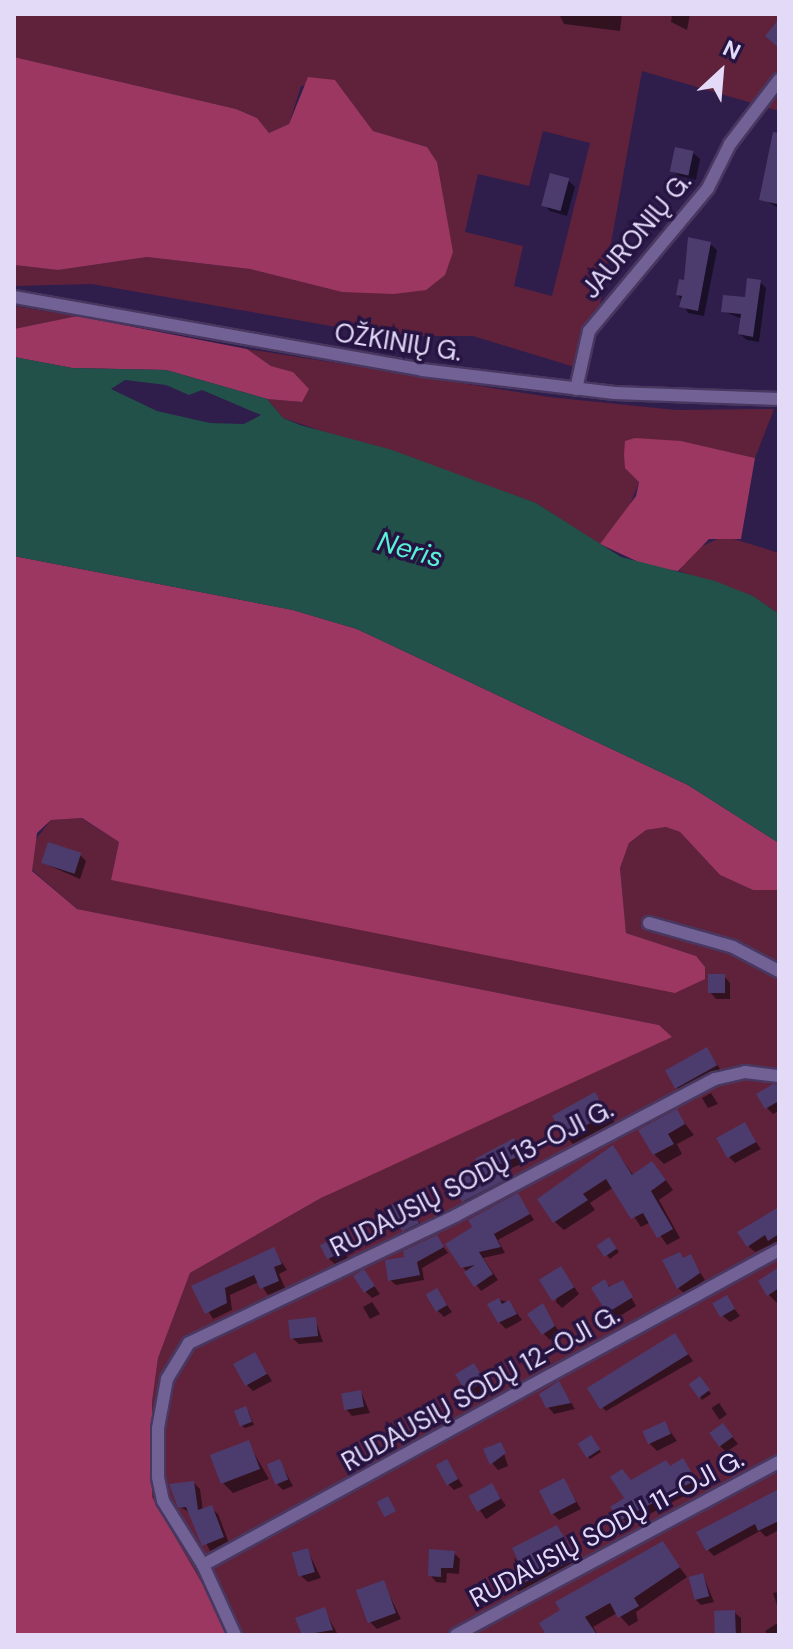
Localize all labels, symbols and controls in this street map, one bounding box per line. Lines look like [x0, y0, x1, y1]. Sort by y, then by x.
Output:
north arrow [681, 32, 761, 112]
text: N [718, 33, 745, 67]
street label: JAURONIŲ G. [575, 167, 699, 305]
street label: OŽKINIŲ G. [332, 318, 464, 368]
water label: Neris [373, 525, 447, 575]
street label: RUDAUSIŲ SODŲ 13-OJI G. [325, 1094, 619, 1264]
street label: RUDAUSIŲ SODŲ 12-OJI G. [337, 1300, 625, 1478]
street label: RUDAUSIŲ SODŲ 11-OJI G. [465, 1443, 749, 1615]

